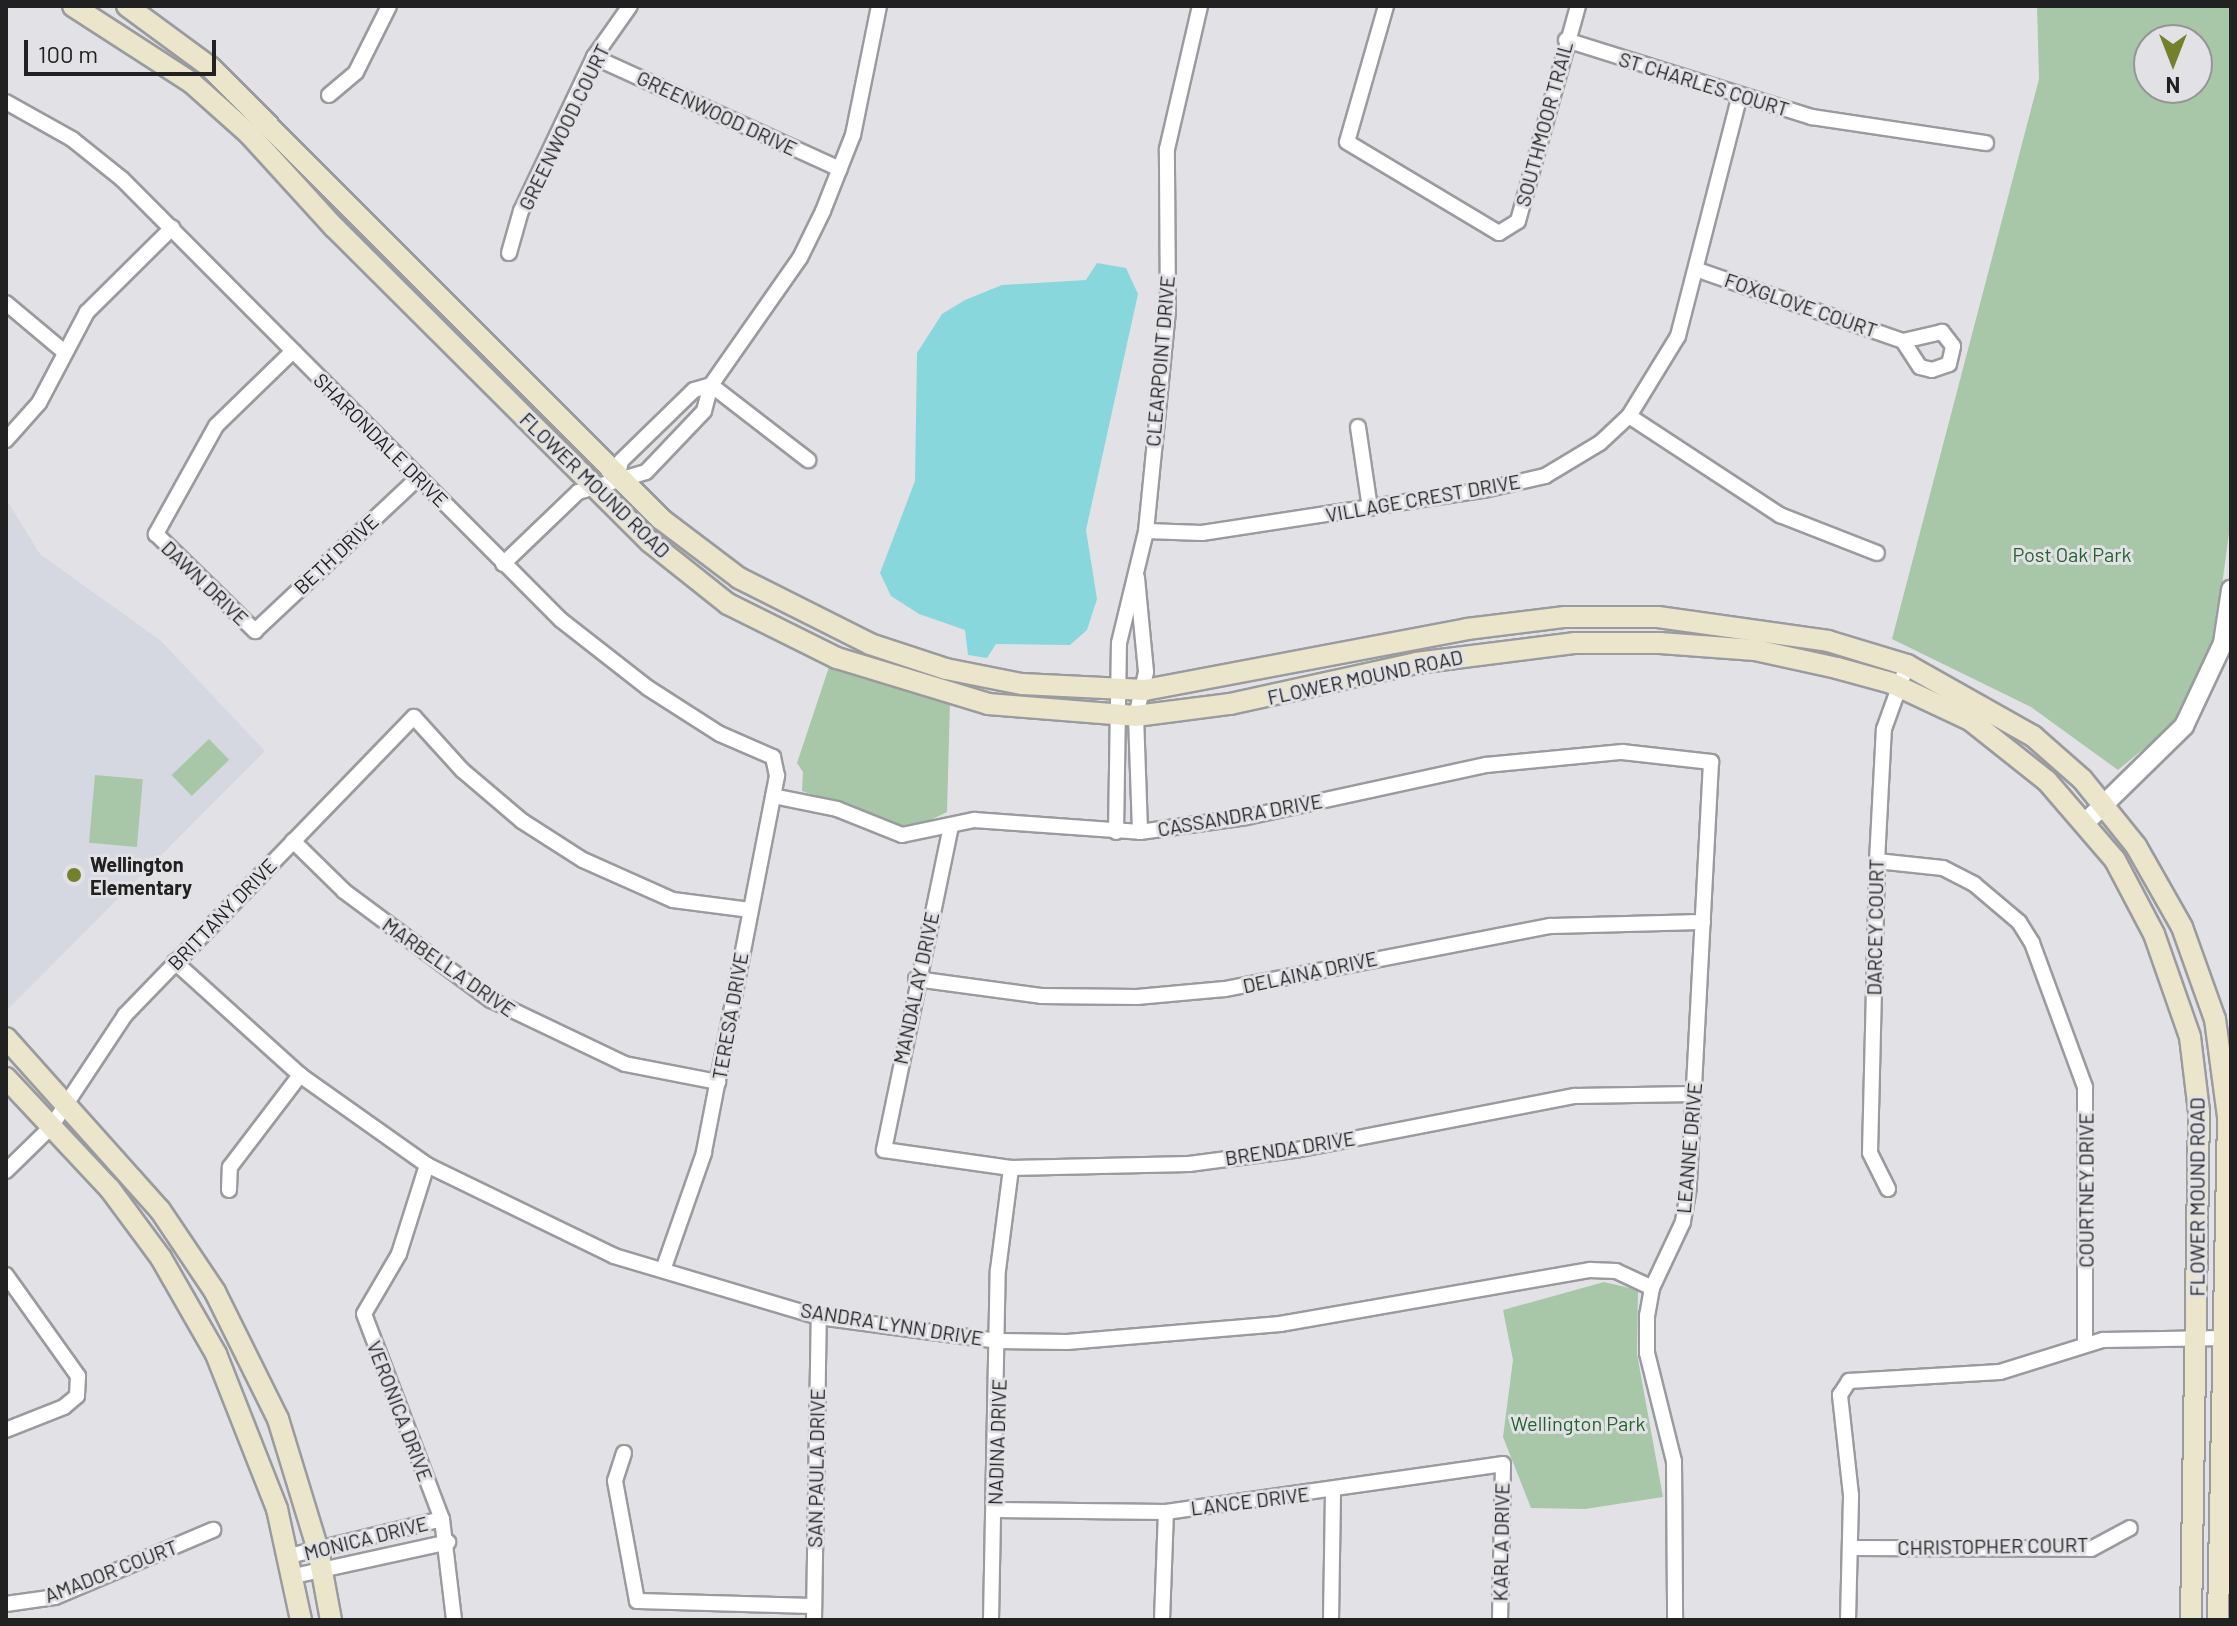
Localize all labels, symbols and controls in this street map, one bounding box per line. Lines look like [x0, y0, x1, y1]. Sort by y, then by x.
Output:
scale bar [28, 24, 220, 74]
north arrow [2133, 24, 2213, 104]
text: 100 m [38, 39, 98, 68]
street label: SOUTHMOOR TRAIL [1510, 39, 1578, 209]
street label: GREENWOOD COURT [513, 40, 615, 214]
street label: ST CHARLES COURT [1616, 47, 1792, 121]
street label: GREENWOOD DRIVE [633, 65, 801, 161]
text: N [2166, 73, 2180, 99]
street label: FOXGLOVE COURT [1722, 268, 1880, 342]
street label: CLEARPOINT DRIVE [1141, 274, 1179, 448]
street label: SHARONDALE DRIVE [309, 368, 453, 512]
street label: FLOWER MOUND ROAD [515, 407, 675, 563]
street label: VILLAGE CREST DRIVE [1324, 469, 1522, 527]
street label: BETH DRIVE [289, 509, 383, 599]
street label: DAWN DRIVE [157, 536, 253, 630]
park label: Post Oak Park [2012, 542, 2132, 566]
street label: FLOWER MOUND ROAD [1265, 645, 1465, 709]
street label: CASSANDRA DRIVE [1156, 789, 1324, 841]
place label: Wellington Elementary [90, 852, 192, 899]
street label: BRITTANY DRIVE [163, 853, 281, 975]
street label: DARCEY COURT [1862, 858, 1888, 996]
marker: Wellington Elementary [65, 866, 83, 884]
street label: MANDALAY DRIVE [888, 910, 944, 1066]
street label: MARBELLA DRIVE [378, 912, 520, 1022]
street label: DELAINA DRIVE [1240, 946, 1380, 998]
street label: TERESA DRIVE [707, 950, 753, 1082]
street label: LEANNE DRIVE [1671, 1081, 1707, 1215]
street label: FLOWER MOUND ROAD [2185, 1097, 2209, 1297]
street label: COURTNEY DRIVE [2074, 1112, 2098, 1268]
street label: BRENDA DRIVE [1223, 1126, 1357, 1170]
street label: SANDRA LYNN DRIVE [799, 1298, 985, 1350]
street label: VERONICA DRIVE [362, 1337, 438, 1485]
street label: NADINA DRIVE [983, 1378, 1011, 1506]
street label: SAN PAULA DRIVE [803, 1388, 829, 1548]
park label: Wellington Park [1511, 1411, 1645, 1435]
street label: LANCE DRIVE [1189, 1482, 1311, 1520]
street label: KARLA DRIVE [1488, 1482, 1514, 1602]
street label: MONICA DRIVE [301, 1511, 431, 1565]
street label: CHRISTOPHER COURT [1897, 1532, 2089, 1560]
street label: AMADOR COURT [41, 1535, 181, 1607]

